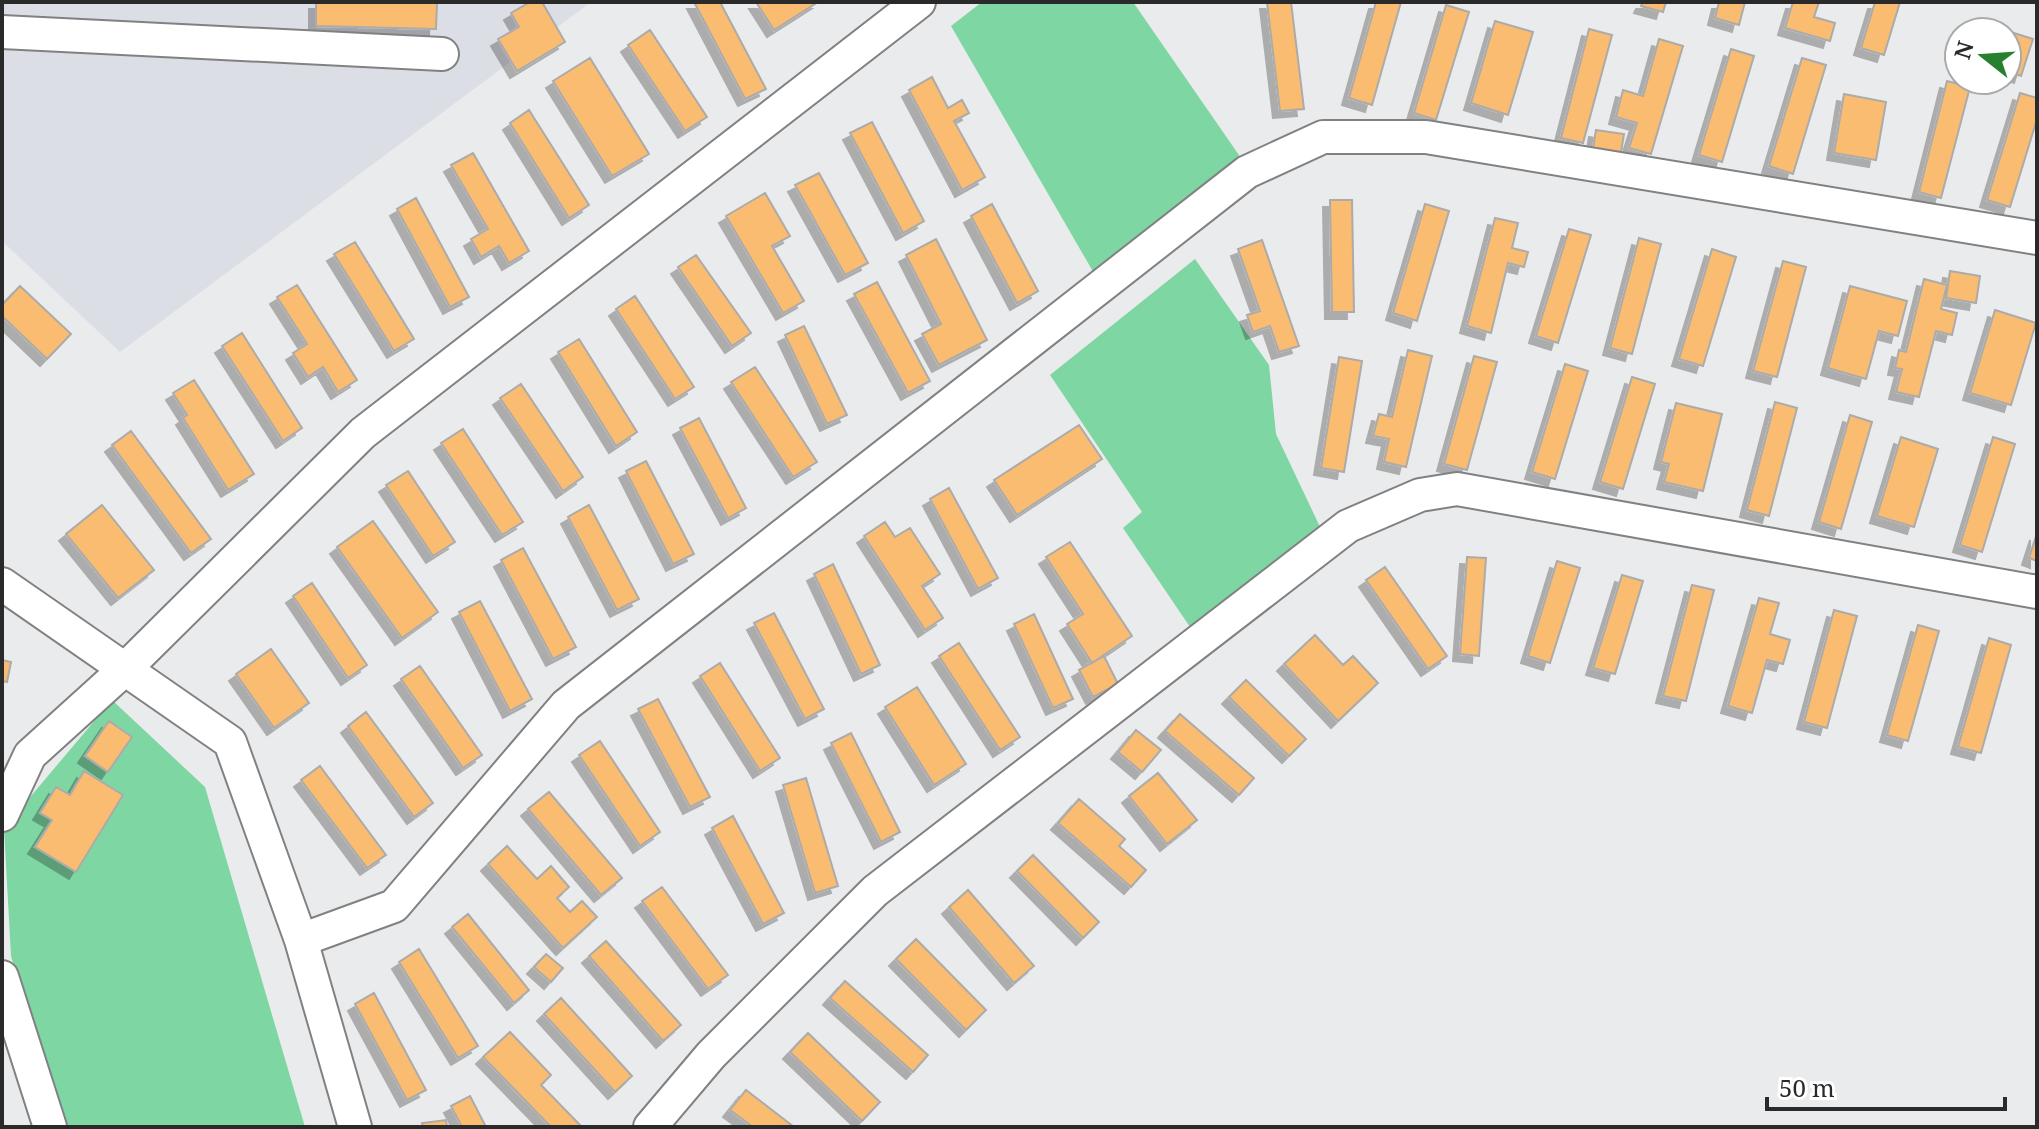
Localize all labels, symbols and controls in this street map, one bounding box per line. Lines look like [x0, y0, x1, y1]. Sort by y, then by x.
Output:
north arrow [1943, 16, 2023, 96]
text: N [1946, 37, 1980, 63]
scale bar [1767, 1061, 2005, 1111]
text: 50 m [1779, 1071, 1835, 1104]

